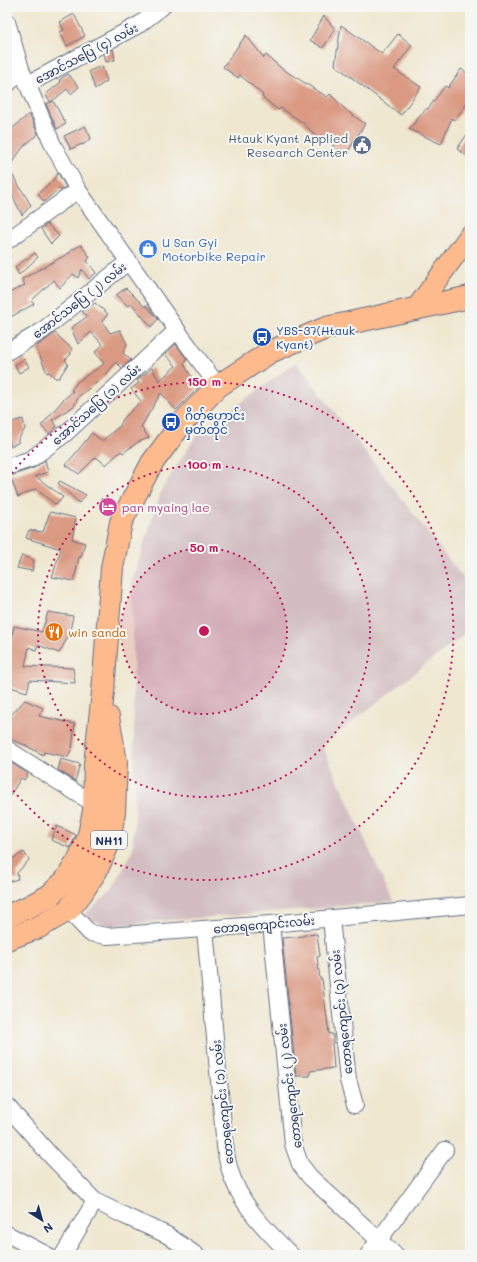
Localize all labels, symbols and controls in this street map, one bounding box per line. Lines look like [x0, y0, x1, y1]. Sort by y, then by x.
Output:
street label: အောင်သပြေ (၄) လမ်း [32, 19, 142, 90]
place label: Htauk Kyant Applied Research Center [228, 130, 348, 160]
public building icon: Htauk Kyant Applied Research Center [351, 134, 373, 156]
place label: U San Gyi Motorbike Repair [162, 234, 266, 264]
shop icon: U San Gyi Motorbike Repair [137, 238, 159, 260]
street label: အောင်သပြေ (၂) လမ်း [29, 258, 131, 344]
place label: YBS-37(Htauk Kyant) [276, 322, 355, 352]
bus stop icon: YBS-37(Htauk Kyant) [251, 326, 273, 348]
street label: အောင်သပြေ (၁) လမ်း [48, 360, 146, 450]
text: 150 m [187, 373, 221, 389]
place label: ဂိတ်ဟောင်း မှတ်တိုင် [185, 407, 245, 440]
bus stop icon: ဂိတ်ဟောင်း မှတ်တိုင် [160, 411, 182, 433]
text: 100 m [187, 456, 221, 472]
hotel icon: pan myaing lae [97, 496, 119, 518]
place label: pan myaing lae [122, 499, 210, 515]
text: 50 m [190, 539, 218, 555]
restaurant icon: win sanda [43, 621, 65, 643]
place label: win sanda [68, 624, 127, 640]
centre of rings [197, 624, 211, 638]
road number: NH11 [91, 831, 127, 849]
street label: တောရကျောင်းလမ်း [213, 912, 316, 939]
street label: တောရကျောင်း (၃) လမ်း [327, 949, 358, 1075]
street label: တောရကျောင်း (၂) လမ်း [273, 1022, 308, 1149]
street label: တောရကျောင်း (၁) လမ်း [208, 1039, 239, 1165]
north arrow [22, 1200, 62, 1240]
text: N [40, 1220, 56, 1237]

